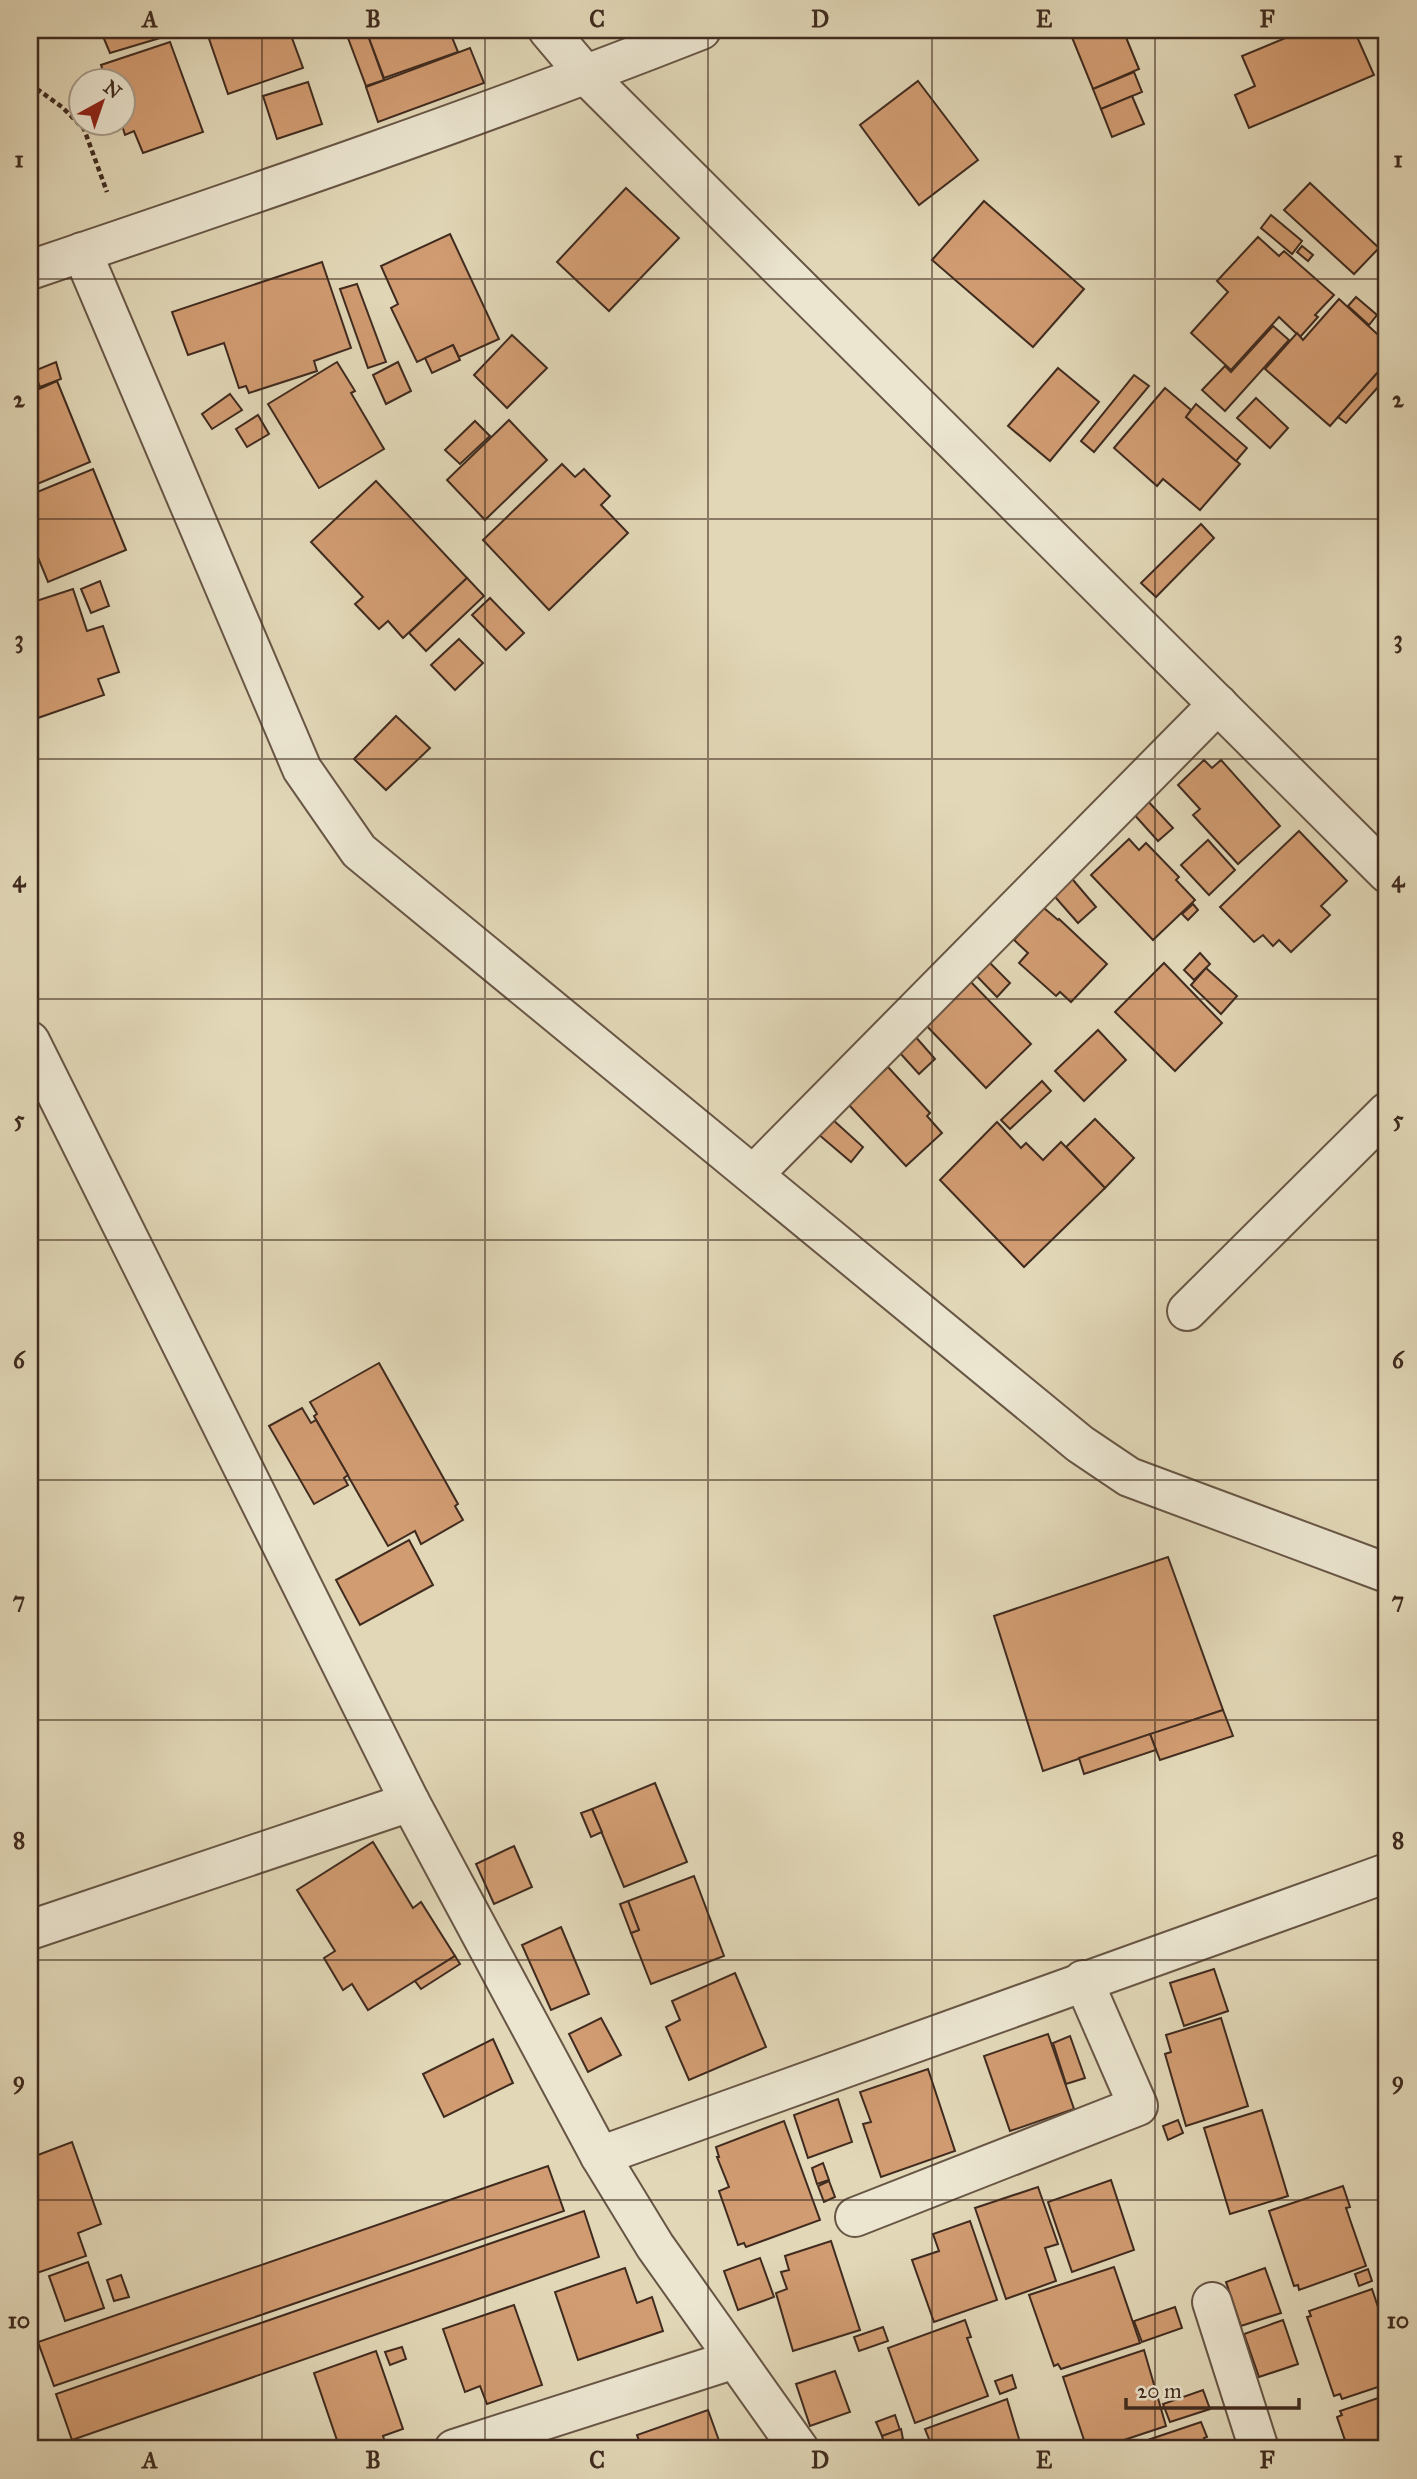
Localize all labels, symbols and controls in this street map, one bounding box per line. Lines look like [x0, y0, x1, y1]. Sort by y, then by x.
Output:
text: A [140, 5, 158, 33]
text: B [365, 5, 381, 33]
text: C [589, 5, 605, 33]
text: D [811, 5, 829, 33]
text: E [1036, 5, 1053, 33]
text: F [1259, 5, 1275, 33]
north arrow [66, 66, 136, 136]
text: N [99, 75, 126, 103]
text: 1 [14, 145, 24, 173]
text: 1 [1393, 145, 1403, 173]
text: 2 [13, 385, 25, 413]
text: 2 [1392, 385, 1404, 413]
text: 3 [14, 625, 24, 654]
text: 3 [1393, 625, 1403, 654]
text: 4 [13, 865, 27, 893]
text: 4 [1392, 865, 1406, 893]
text: 5 [14, 1105, 25, 1133]
text: 5 [1393, 1105, 1404, 1133]
text: 6 [13, 1346, 26, 1374]
text: 6 [1392, 1346, 1405, 1374]
text: 7 [13, 1586, 25, 1614]
text: 7 [1392, 1586, 1404, 1614]
text: 8 [13, 1826, 25, 1854]
text: 8 [1392, 1826, 1404, 1854]
text: 9 [13, 2066, 25, 2095]
text: 9 [1392, 2066, 1404, 2095]
text: 10 [8, 2306, 30, 2334]
text: 10 [1387, 2306, 1409, 2334]
scale bar [1126, 2367, 1300, 2411]
text: 20 m [1137, 2378, 1182, 2404]
text: A [140, 2446, 158, 2474]
text: B [365, 2446, 381, 2474]
text: C [589, 2446, 605, 2474]
text: D [811, 2446, 829, 2474]
text: E [1036, 2446, 1053, 2474]
text: F [1259, 2446, 1275, 2474]

